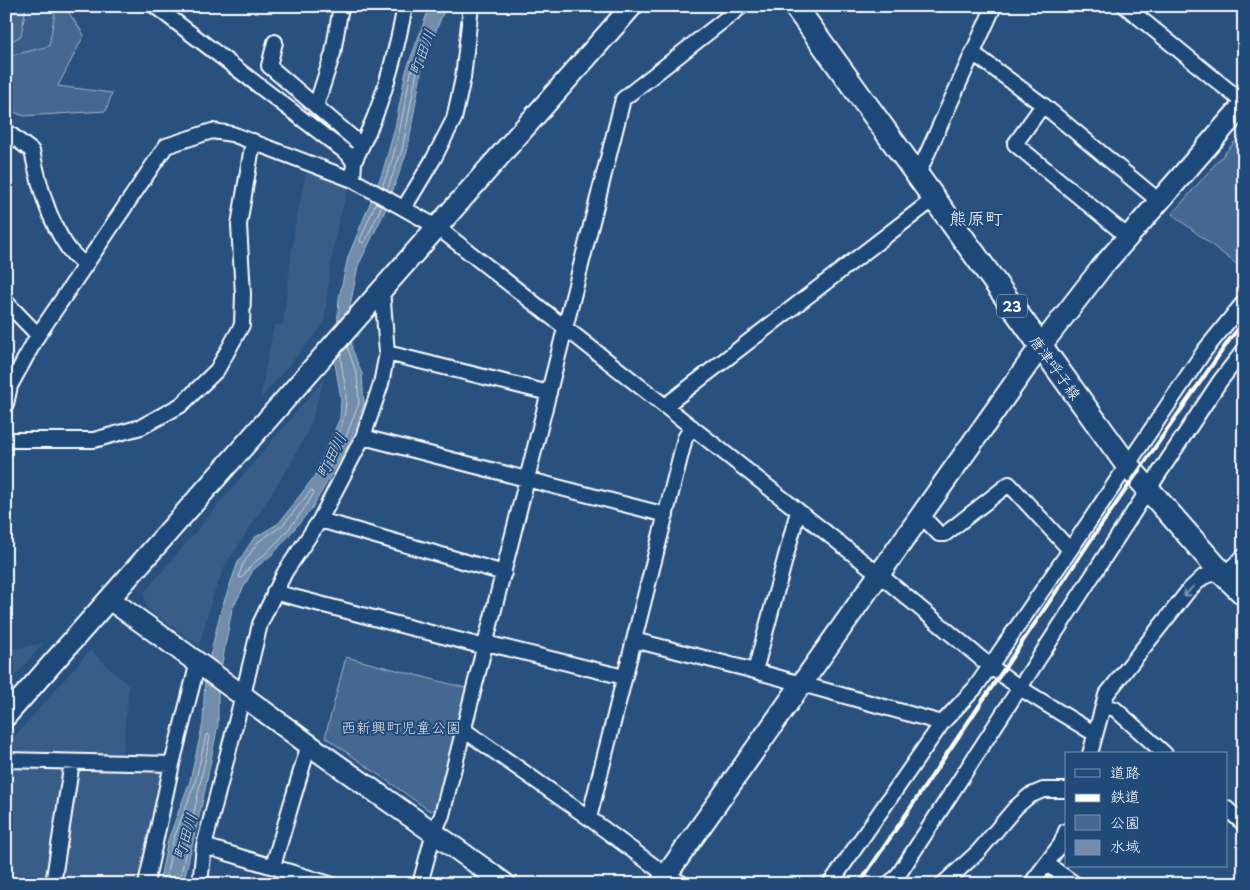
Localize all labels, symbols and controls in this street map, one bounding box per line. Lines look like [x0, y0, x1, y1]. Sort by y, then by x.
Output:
water label: 町田川 [402, 25, 440, 79]
district label: 熊原町 [949, 204, 1003, 231]
road number: 23 [997, 294, 1027, 318]
street label: 唐津呼子線 [1025, 330, 1087, 404]
water label: 町田川 [309, 428, 351, 482]
one-way arrow [1183, 584, 1195, 597]
park label: 西新興町児童公園 [341, 715, 461, 738]
legend [1065, 752, 1228, 868]
text: 道路 [1110, 760, 1140, 783]
text: 鉄道 [1110, 784, 1140, 807]
water label: 町田川 [166, 810, 202, 862]
text: 公園 [1110, 810, 1140, 833]
text: 水域 [1110, 834, 1140, 857]

